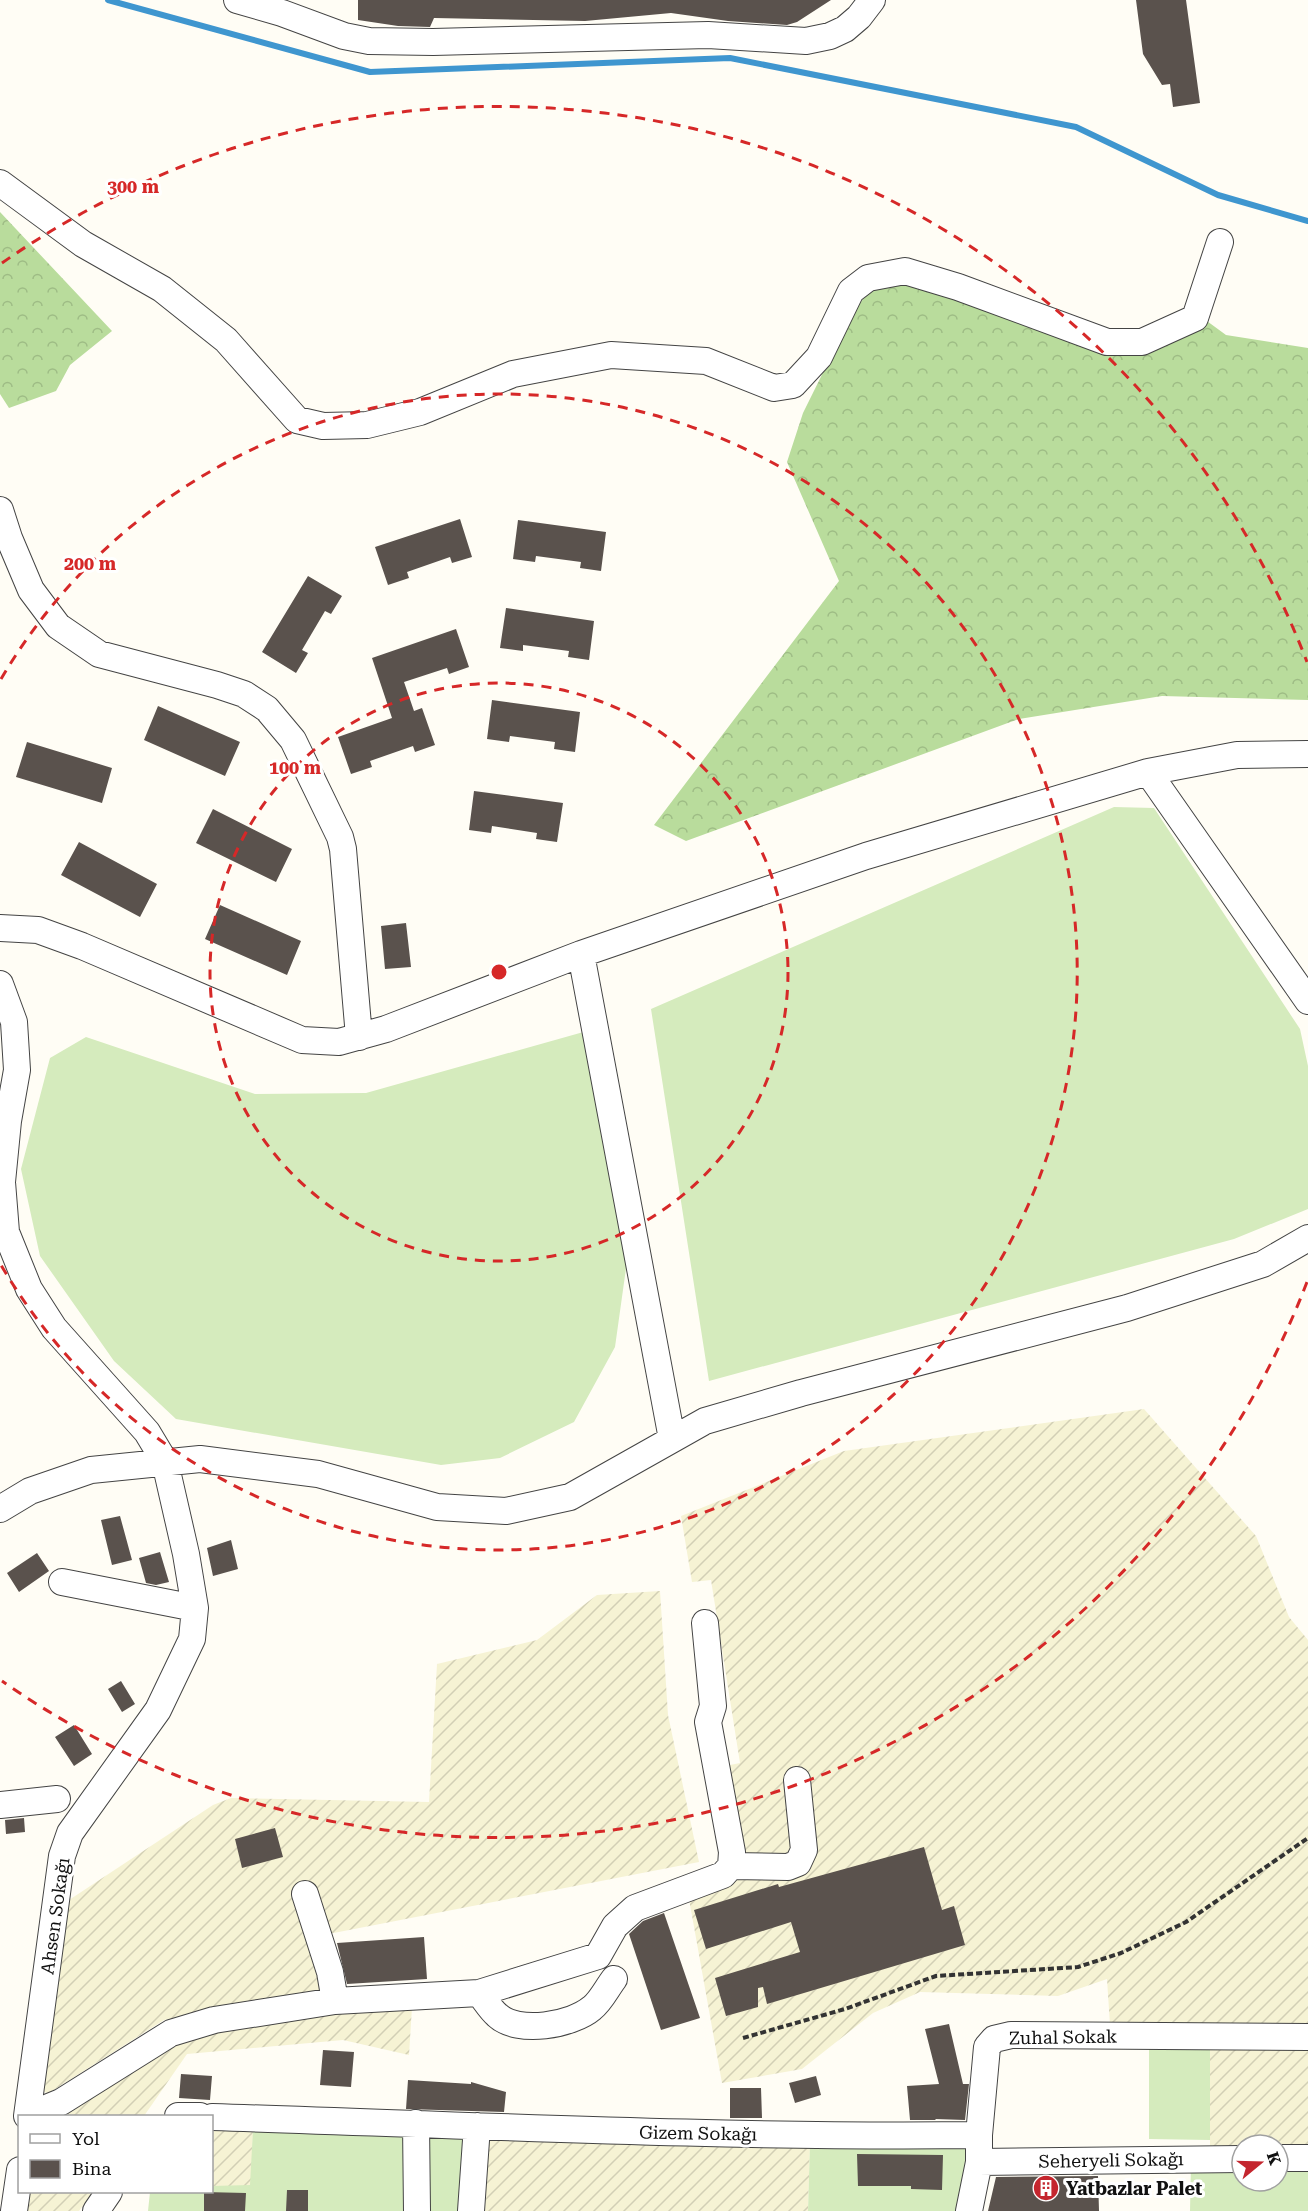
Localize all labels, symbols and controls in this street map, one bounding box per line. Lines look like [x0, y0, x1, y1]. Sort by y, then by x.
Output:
text: 300 m [107, 176, 160, 197]
text: 200 m [64, 553, 117, 574]
text: 100 m [269, 757, 322, 778]
centre of rings [489, 962, 509, 982]
street label: Ahsen Sokağı [36, 1856, 74, 1976]
street label: Zuhal Sokak [1009, 2026, 1117, 2048]
legend [18, 2115, 213, 2193]
street label: Gizem Sokağı [639, 2121, 757, 2145]
text: Yol [72, 2128, 100, 2149]
north arrow [1230, 2133, 1290, 2193]
street label: Seheryeli Sokağı [1038, 2148, 1184, 2172]
text: K [1263, 2149, 1285, 2168]
text: Bina [72, 2158, 111, 2179]
building icon: Yatbazlar Palet [1031, 2173, 1061, 2203]
place label: Yatbazlar Palet [1066, 2178, 1202, 2199]

